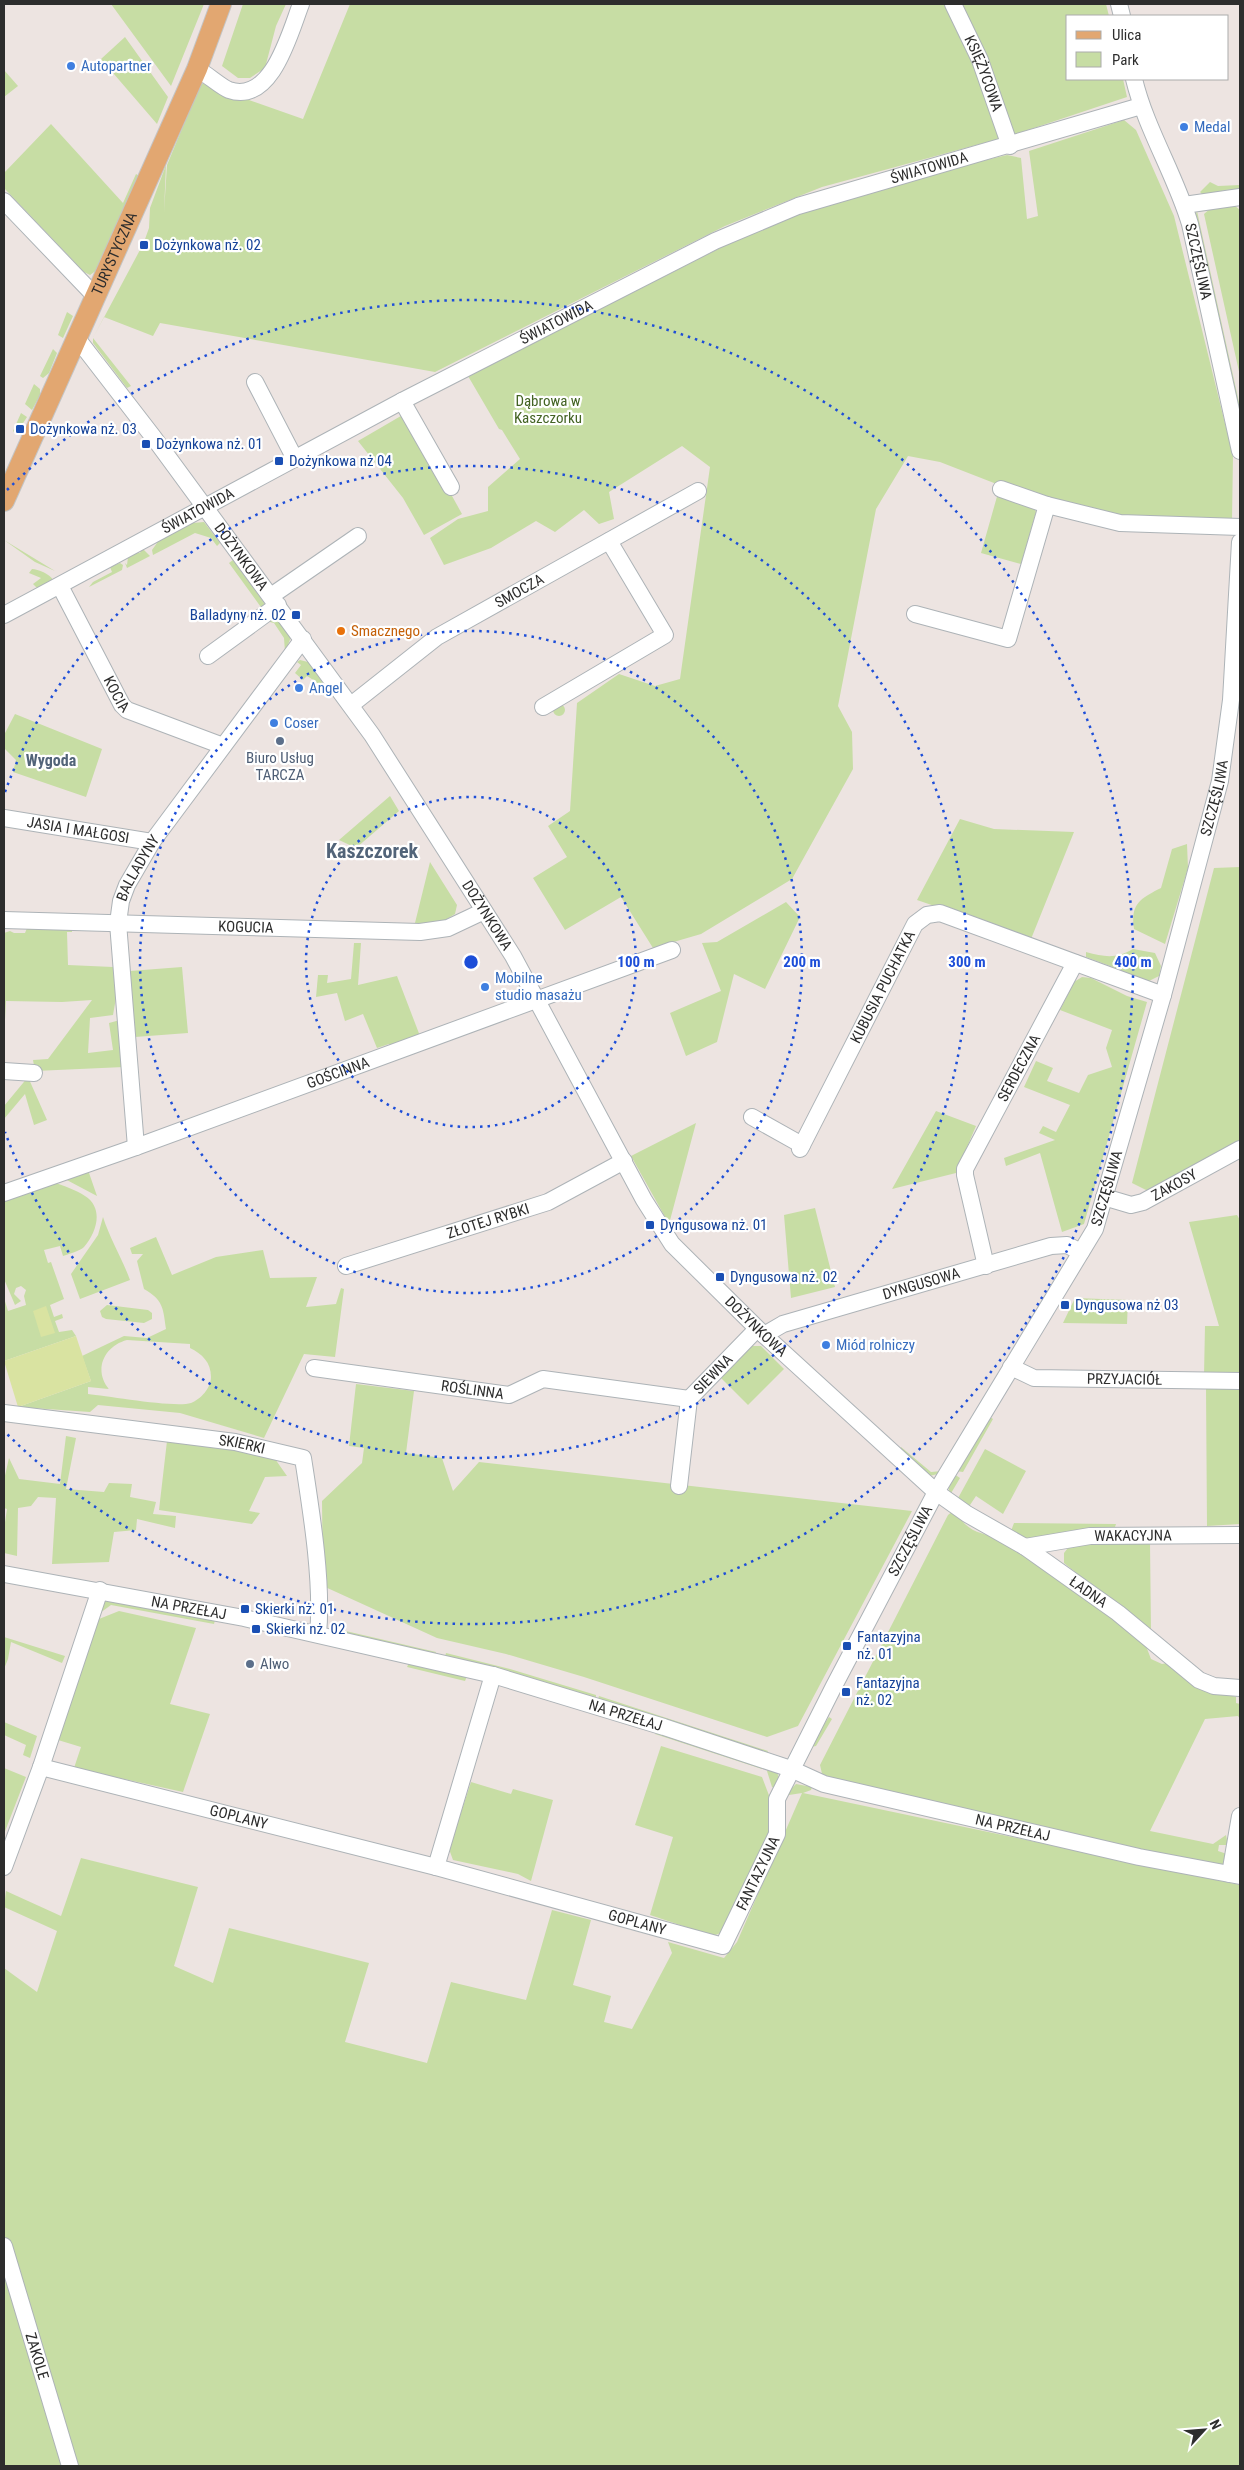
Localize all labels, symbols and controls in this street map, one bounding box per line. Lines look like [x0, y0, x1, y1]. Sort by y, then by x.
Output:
legend [1066, 15, 1229, 80]
text: Ulica [1112, 26, 1141, 44]
street label: KSIĘŻYCOWA [961, 32, 1006, 114]
text: Park [1112, 51, 1139, 69]
place label: Autopartner [81, 57, 152, 75]
marker: Autopartner [65, 60, 77, 72]
place label: Medal [1194, 118, 1230, 136]
marker: Medal [1178, 121, 1190, 133]
street label: ŚWIATOWIDA [888, 148, 970, 188]
street label: TURYSTYCZNA [88, 209, 141, 298]
street label: SZCZĘŚLIWA [1181, 222, 1215, 302]
place label: Dożynkowa nż. 02 [154, 236, 261, 254]
marker: Dożynkowa nż. 02 [138, 239, 150, 251]
street label: ŚWIATOWIDA [517, 296, 596, 348]
park label: Dąbrowa w Kaszczorku [514, 392, 582, 427]
place label: Dożynkowa nż. 03 [30, 420, 137, 438]
marker: Dożynkowa nż. 03 [14, 423, 26, 435]
place label: Dożynkowa nż. 01 [156, 435, 263, 453]
marker: Dożynkowa nż. 01 [140, 438, 152, 450]
place label: Dożynkowa nż 04 [289, 452, 392, 470]
marker: Dożynkowa nż 04 [273, 455, 285, 467]
street label: ŚWIATOWIDA [158, 484, 237, 538]
street label: DOŻYNKOWA [211, 520, 272, 594]
street label: SMOCZA [492, 570, 547, 612]
place label: Balladyny nż. 02 [190, 606, 286, 624]
marker: Balladyny nż. 02 [290, 609, 302, 621]
place label: Smacznego [351, 622, 420, 640]
marker: Smacznego [335, 625, 347, 637]
street label: KOCIA [100, 673, 133, 716]
place label: Angel [309, 679, 343, 697]
marker: Angel [293, 682, 305, 694]
place label: Coser [284, 714, 319, 732]
marker: Coser [268, 717, 280, 729]
marker: Biuro Usług TARCZA [274, 735, 286, 747]
place label: Biuro Usług TARCZA [246, 749, 314, 784]
district label: Wygoda [26, 751, 77, 770]
street label: SZCZĘŚLIWA [1197, 758, 1232, 838]
street label: JASIA I MAŁGOSI [26, 813, 131, 847]
street label: BALLADYNY [113, 831, 163, 904]
district label: Kaszczorek [326, 839, 418, 863]
street label: DOŻYNKOWA [458, 877, 516, 954]
street label: KOGUCIA [218, 917, 274, 937]
street label: KUBUSIA PUCHATKA [847, 927, 919, 1046]
centre of rings [462, 953, 480, 971]
text: 100 m [617, 953, 655, 971]
text: 200 m [783, 953, 821, 971]
text: 300 m [948, 953, 986, 971]
text: 400 m [1114, 953, 1152, 971]
place label: Mobilne studio masażu [495, 969, 582, 1004]
marker: Mobilne studio masażu [479, 981, 491, 993]
street label: SERDECZNA [994, 1031, 1044, 1105]
street label: GOŚCINNA [304, 1053, 372, 1092]
street label: SZCZĘŚLIWA [1087, 1148, 1126, 1228]
street label: ZAKOSY [1148, 1165, 1200, 1205]
street label: ZŁOTEJ RYBKI [445, 1200, 531, 1242]
place label: Dyngusowa nż. 01 [660, 1216, 768, 1234]
marker: Dyngusowa nż. 01 [644, 1219, 656, 1231]
street label: DYNGUSOWA [881, 1264, 962, 1303]
place label: Dyngusowa nż. 02 [730, 1268, 838, 1286]
marker: Dyngusowa nż. 02 [714, 1271, 726, 1283]
street label: DOŻYNKOWA [721, 1293, 791, 1361]
place label: Dyngusowa nż 03 [1075, 1296, 1179, 1314]
marker: Dyngusowa nż 03 [1059, 1299, 1071, 1311]
place label: Miód rolniczy [836, 1336, 915, 1354]
marker: Miód rolniczy [820, 1339, 832, 1351]
street label: SIEWNA [690, 1350, 737, 1398]
street label: PRZYJACIÓŁ [1087, 1370, 1162, 1389]
street label: ROŚLINNA [440, 1377, 505, 1403]
street label: SKIERKI [218, 1431, 267, 1458]
street label: SZCZĘŚLIWA [884, 1502, 937, 1579]
street label: WAKACYJNA [1094, 1526, 1172, 1545]
street label: ŁADNA [1066, 1572, 1111, 1612]
street label: NA PRZEŁAJ [150, 1592, 228, 1624]
place label: Skierki nż. 01 [255, 1600, 334, 1618]
marker: Skierki nż. 01 [239, 1603, 251, 1615]
place label: Skierki nż. 02 [266, 1620, 345, 1638]
marker: Skierki nż. 02 [250, 1623, 262, 1635]
place label: Fantazyjna nż. 01 [857, 1628, 921, 1663]
marker: Fantazyjna nż. 01 [841, 1640, 853, 1652]
place label: Alwo [260, 1655, 289, 1673]
marker: Alwo [244, 1658, 256, 1670]
place label: Fantazyjna nż. 02 [856, 1674, 920, 1709]
marker: Fantazyjna nż. 02 [840, 1686, 852, 1698]
street label: NA PRZEŁAJ [586, 1696, 665, 1735]
street label: GOPLANY [208, 1801, 270, 1833]
street label: NA PRZEŁAJ [974, 1810, 1052, 1845]
street label: FANTAZYJNA [733, 1833, 784, 1913]
street label: GOPLANY [606, 1906, 668, 1939]
street label: ZAKOLE [21, 2330, 53, 2382]
north arrow [1179, 2405, 1229, 2455]
text: N [1207, 2417, 1225, 2432]

